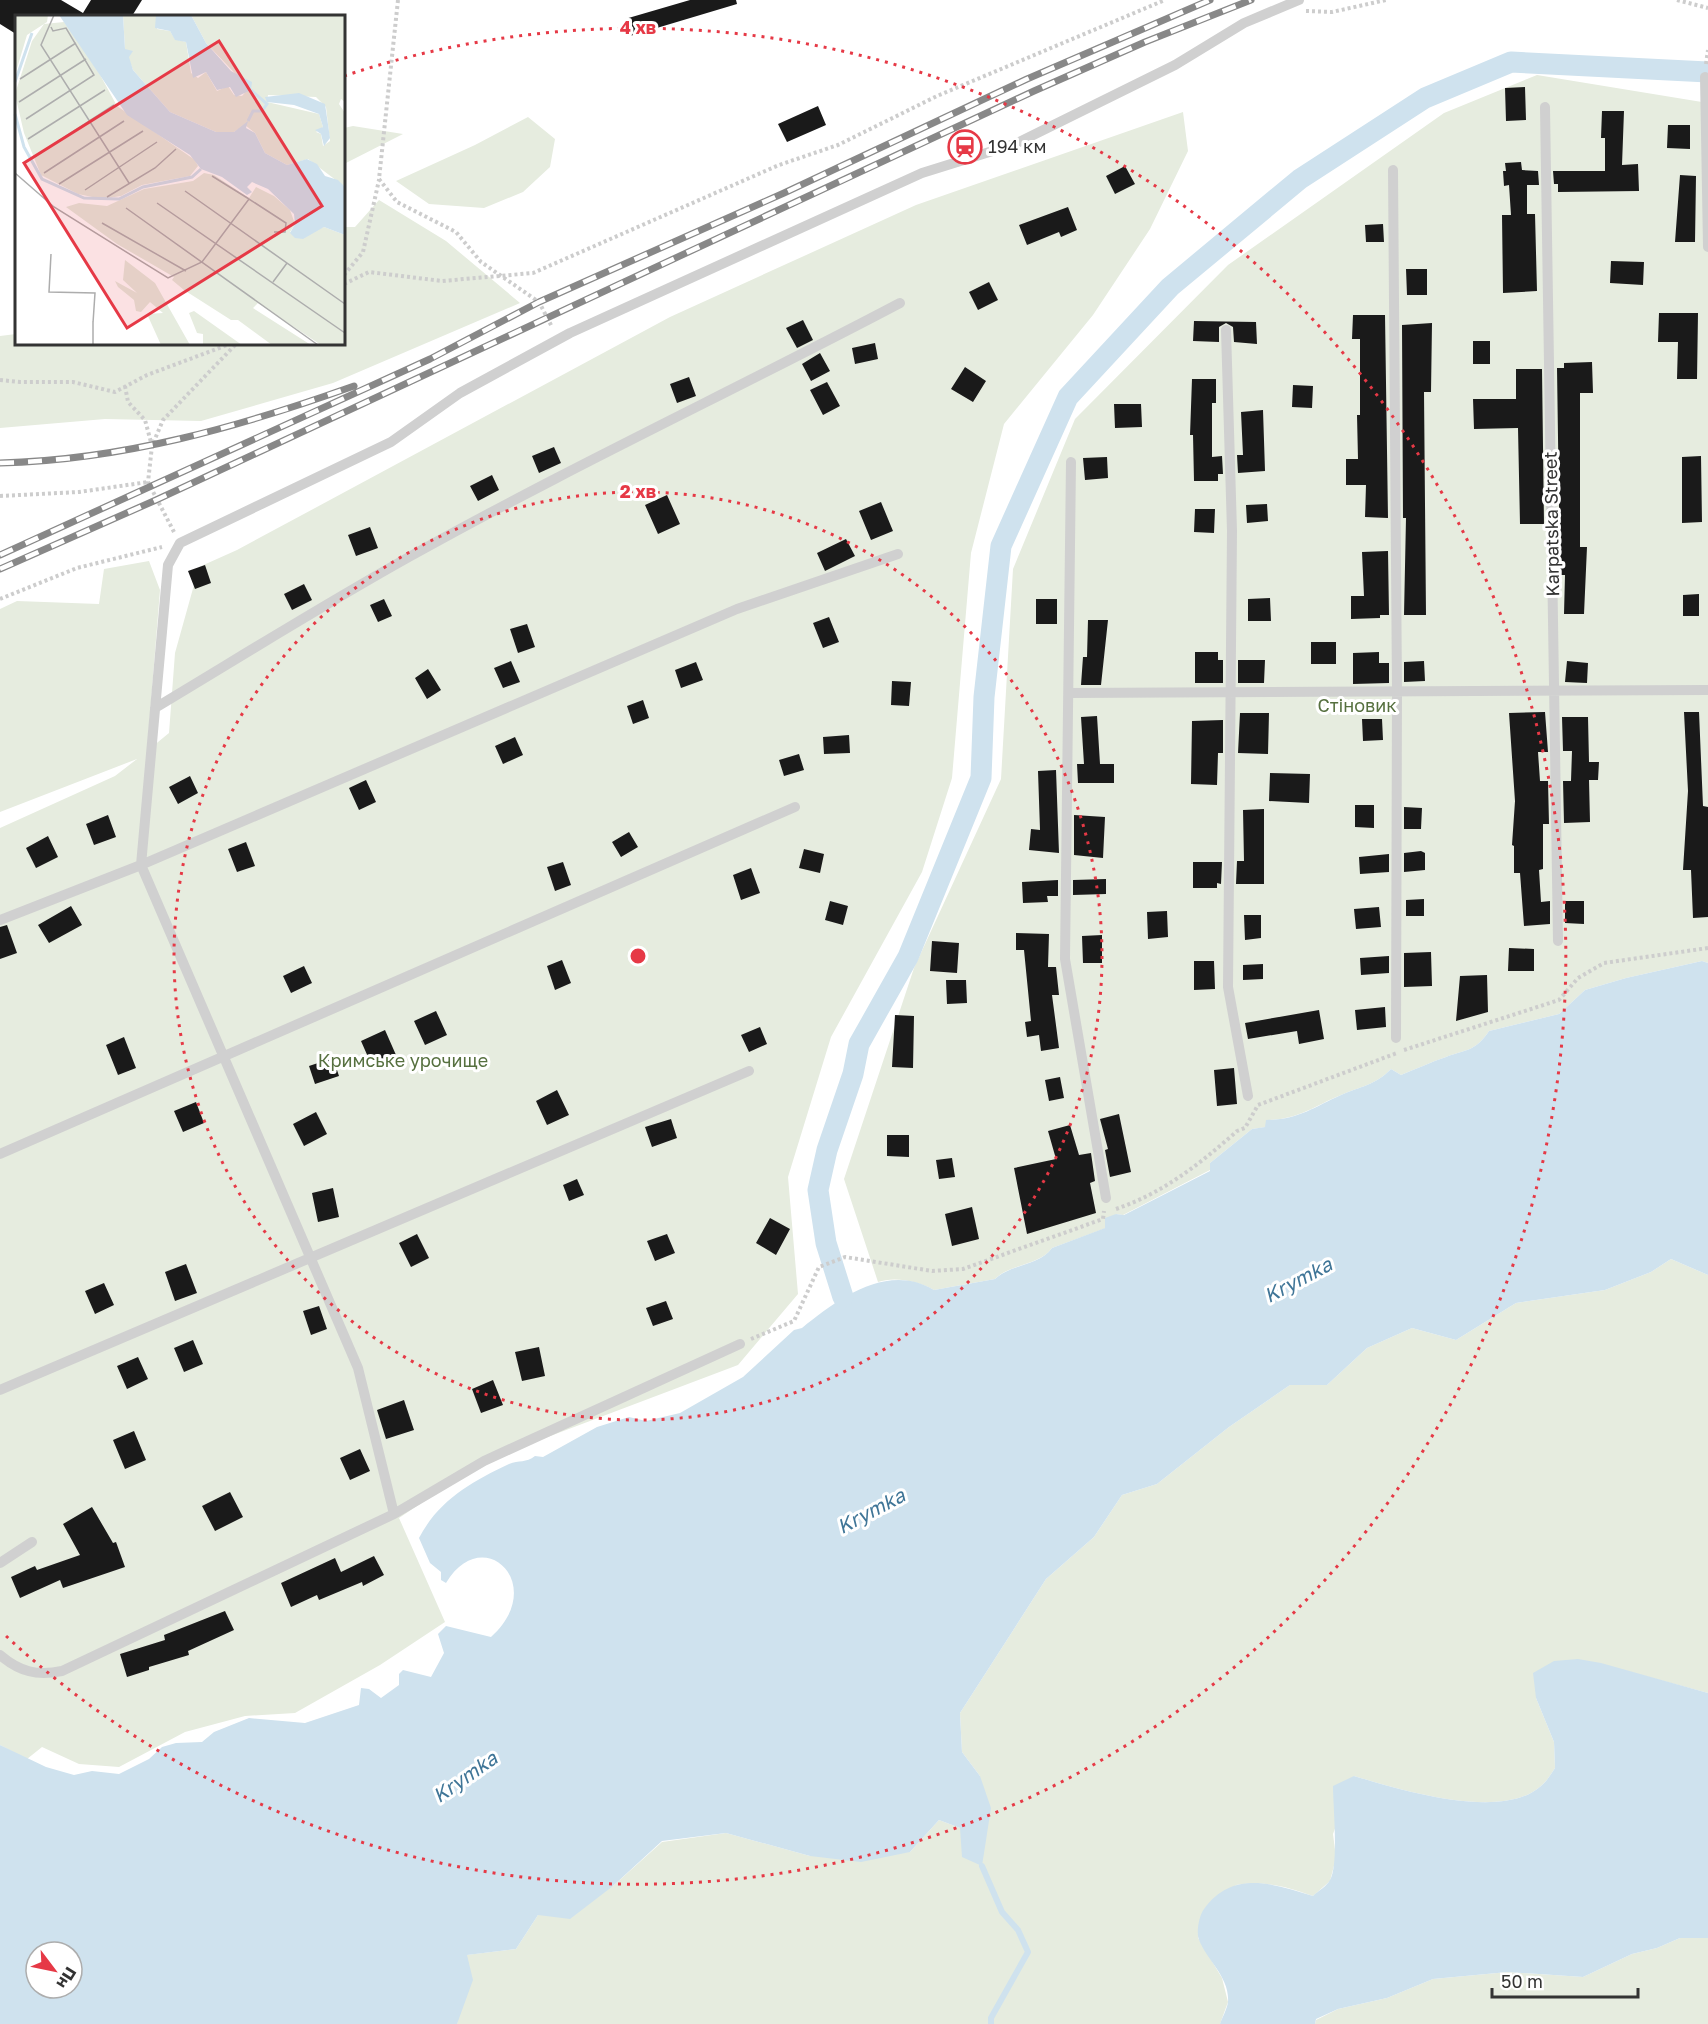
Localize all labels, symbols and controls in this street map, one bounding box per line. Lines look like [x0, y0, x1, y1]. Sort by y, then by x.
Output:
inset map [15, 15, 345, 345]
text: 4 хв [620, 16, 656, 38]
station icon: 194 км [947, 129, 983, 165]
place label: 194 км [988, 135, 1046, 157]
street label: Karpatska Street [1539, 451, 1563, 597]
text: 2 хв [620, 480, 656, 502]
park label: Стіновик [1317, 694, 1397, 716]
centre of rings [628, 946, 648, 966]
park label: Кримське урочище [318, 1049, 488, 1071]
water label: Krymka [1259, 1251, 1337, 1308]
water label: Krymka [832, 1482, 910, 1539]
water label: Krymka [427, 1745, 503, 1808]
north arrow [24, 1940, 84, 2000]
scale bar [1492, 1961, 1638, 1999]
text: Пн [52, 1963, 81, 1992]
text: 50 m [1501, 1970, 1543, 1992]

